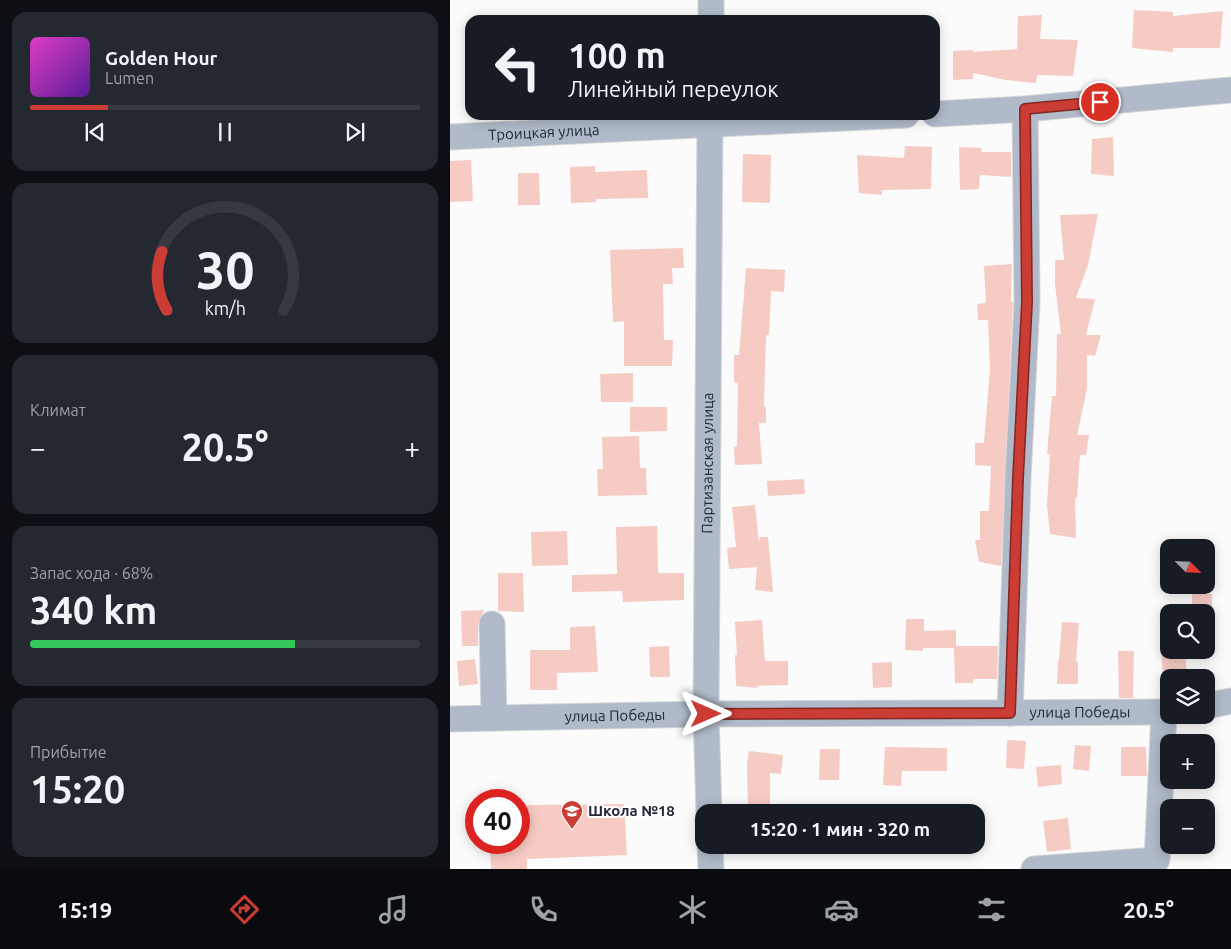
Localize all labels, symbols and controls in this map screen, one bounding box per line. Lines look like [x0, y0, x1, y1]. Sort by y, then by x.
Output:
icon: left [485, 35, 550, 100]
text: 100 m [568, 35, 666, 75]
text: Golden Hour [105, 47, 217, 69]
text: Lumen [105, 69, 154, 87]
text: Линейный переулок [568, 76, 779, 101]
pin [1079, 81, 1121, 123]
icon: arrive [1086, 88, 1114, 116]
icon: previous [81, 118, 109, 146]
icon: pause [211, 118, 239, 146]
icon: next [341, 118, 369, 146]
street label: Троицкая улица [488, 121, 600, 143]
text: 30 [196, 241, 254, 299]
text: km/h [204, 298, 246, 318]
street label: Партизанская улица [698, 392, 716, 534]
text: Климат [30, 401, 86, 419]
text: 20.5° [181, 426, 269, 468]
text: − [30, 432, 46, 463]
text: + [404, 432, 420, 463]
north arrow [1160, 539, 1215, 594]
map controls [1160, 539, 1215, 854]
text: Запас хода · 68% [30, 564, 153, 582]
text: 340 km [30, 589, 157, 631]
button: search [1160, 604, 1215, 659]
button: layers [1160, 669, 1215, 724]
position arrow [679, 687, 731, 739]
street label: улица Победы [1030, 703, 1130, 721]
street label: улица Победы [564, 706, 665, 725]
button: + [1160, 734, 1215, 789]
text: Прибытие [30, 743, 107, 761]
text: 15:20 [30, 768, 125, 810]
speed limit sign: 40 [465, 789, 530, 854]
school or university icon: Школа №18 [560, 799, 584, 830]
button: − [1160, 799, 1215, 854]
place label: Школа №18 [588, 802, 675, 819]
text: 15:20 · 1 мин · 320 m [750, 818, 930, 840]
icon: directions [227, 892, 262, 927]
icon: music [376, 892, 411, 927]
icon: phone [526, 892, 561, 927]
icon: climate [675, 892, 710, 927]
icon: car [824, 892, 859, 927]
icon: filters [974, 892, 1009, 927]
text: 15:19 [57, 897, 112, 922]
text: 20.5° [1123, 897, 1174, 922]

